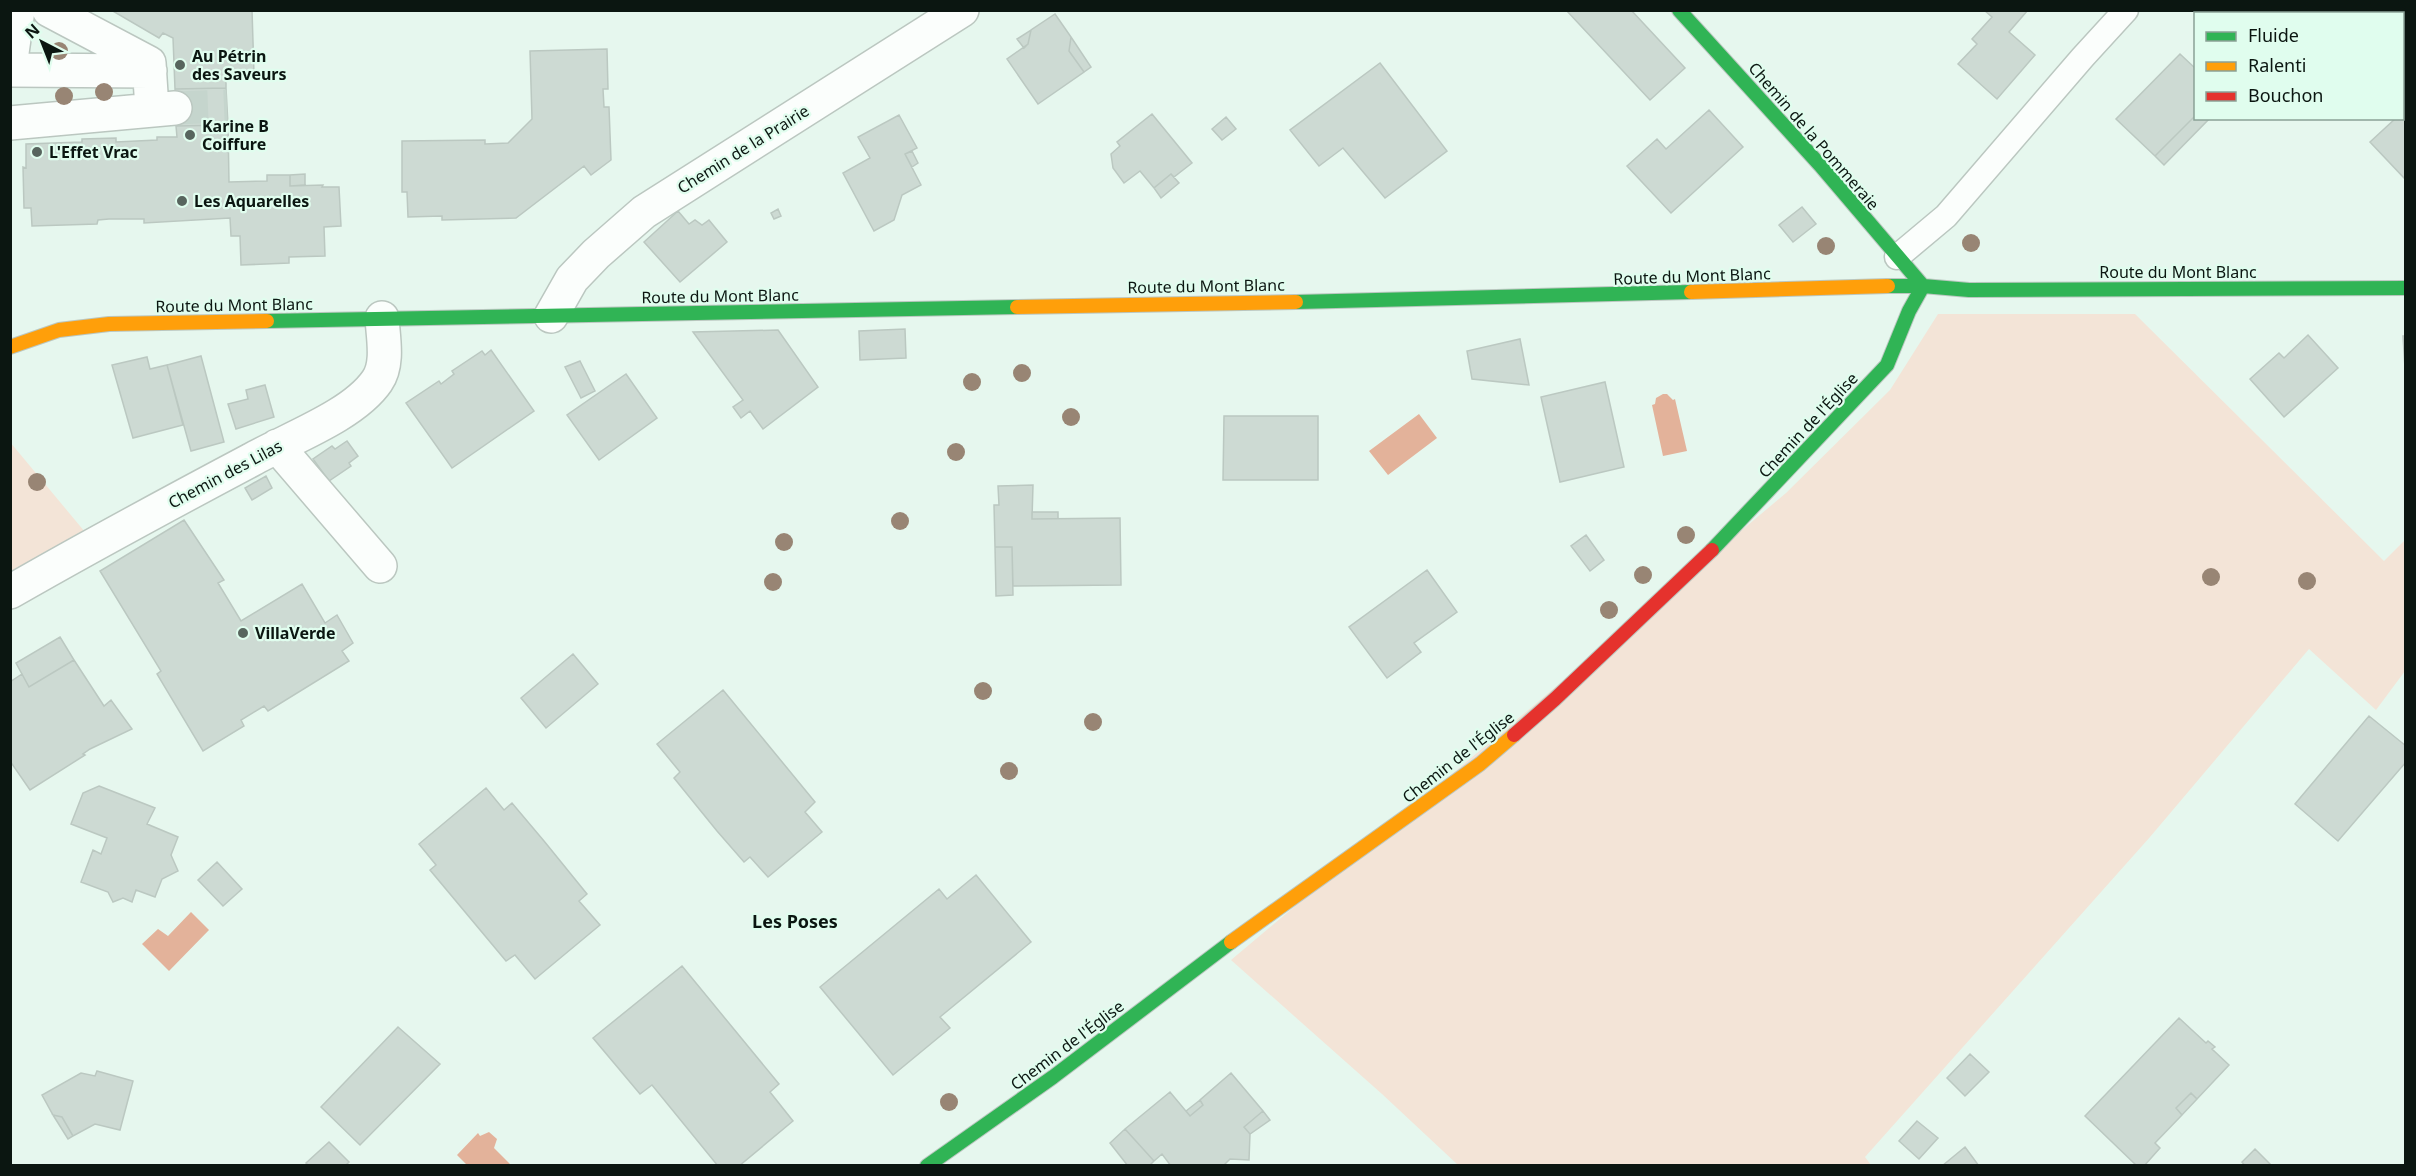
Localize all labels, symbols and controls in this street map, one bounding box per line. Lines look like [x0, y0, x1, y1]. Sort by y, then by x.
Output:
north arrow [12, 12, 72, 72]
legend [2194, 12, 2404, 120]
text: N [20, 18, 44, 43]
text: Fluide [2248, 23, 2299, 47]
place label: Au Pétrin des Saveurs [192, 45, 287, 85]
text: Ralenti [2248, 53, 2306, 77]
street label: Chemin de la Pommeraie [1744, 57, 1884, 215]
marker: Au Pétrin des Saveurs [173, 58, 187, 72]
text: Bouchon [2248, 83, 2324, 107]
street label: Chemin de la Prairie [673, 100, 813, 198]
place label: Karine B Coiffure [202, 115, 269, 155]
marker: Karine B Coiffure [183, 128, 197, 142]
place label: L'Effet Vrac [49, 141, 138, 163]
marker: L'Effet Vrac [30, 145, 44, 159]
place label: Les Aquarelles [194, 190, 309, 212]
marker: Les Aquarelles [175, 194, 189, 208]
street label: Route du Mont Blanc [2099, 261, 2257, 283]
street label: Route du Mont Blanc [1613, 262, 1771, 290]
street label: Route du Mont Blanc [1127, 274, 1285, 298]
street label: Route du Mont Blanc [641, 284, 799, 308]
street label: Route du Mont Blanc [155, 293, 313, 317]
street label: Chemin de l'Église [1753, 368, 1863, 482]
street label: Chemin des Lilas [164, 435, 286, 513]
place label: VillaVerde [255, 622, 335, 644]
marker: VillaVerde [236, 626, 250, 640]
street label: Chemin de l'Église [1397, 706, 1519, 808]
district label: Les Poses [752, 909, 838, 933]
street label: Chemin de l'Église [1006, 995, 1128, 1095]

